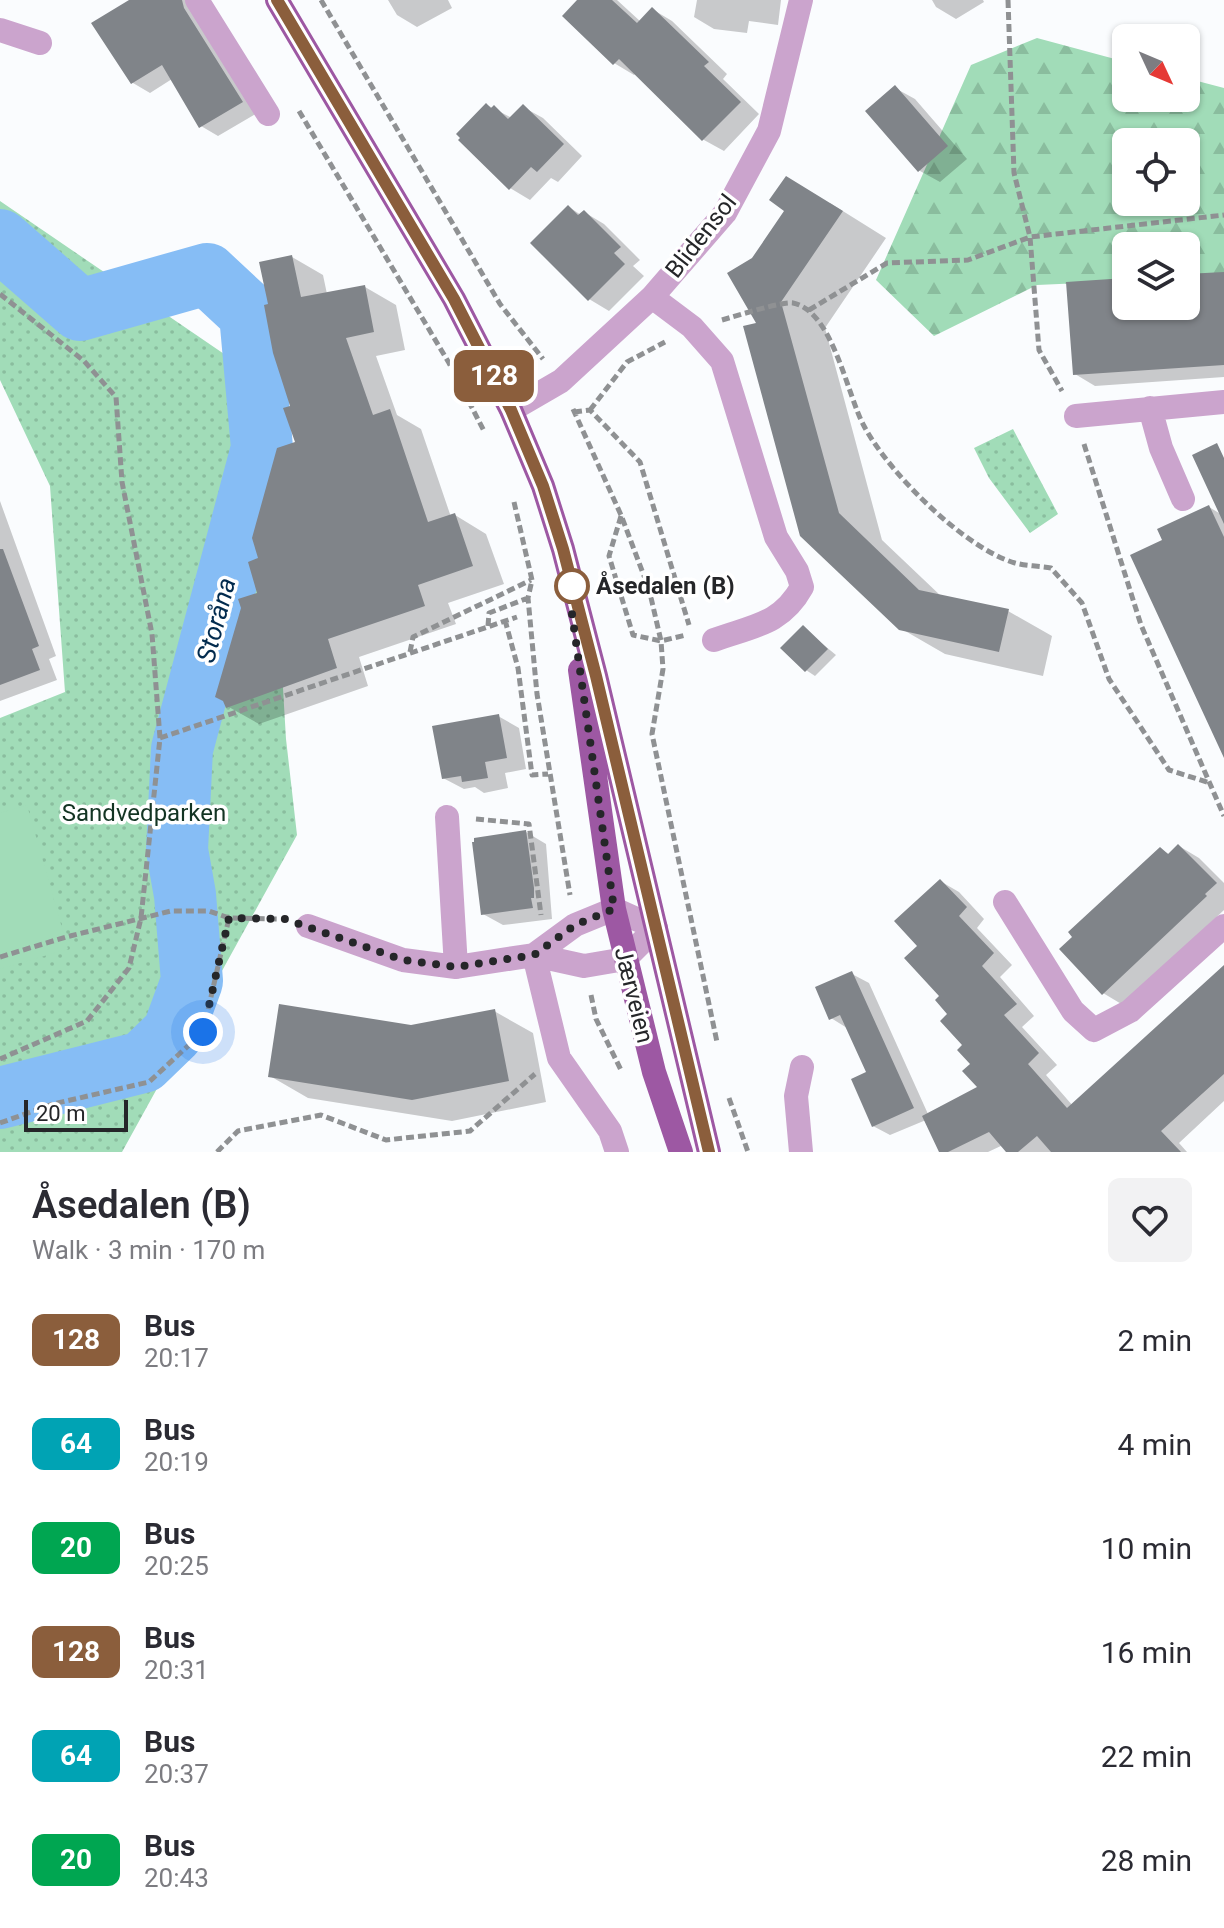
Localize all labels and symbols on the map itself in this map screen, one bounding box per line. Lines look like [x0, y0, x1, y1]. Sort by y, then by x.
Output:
north arrow [1112, 24, 1200, 112]
street label: Blidensol [660, 189, 742, 283]
line badge: 128 [448, 350, 540, 402]
marker: Åsedalen (B) [555, 569, 589, 603]
place label: Åsedalen (B) [596, 571, 735, 600]
water label: Storåna [190, 574, 242, 666]
park label: Sandvedparken [62, 799, 226, 827]
street label: Jærveien [609, 944, 659, 1046]
your location [183, 1012, 223, 1052]
scale bar [24, 1096, 128, 1132]

